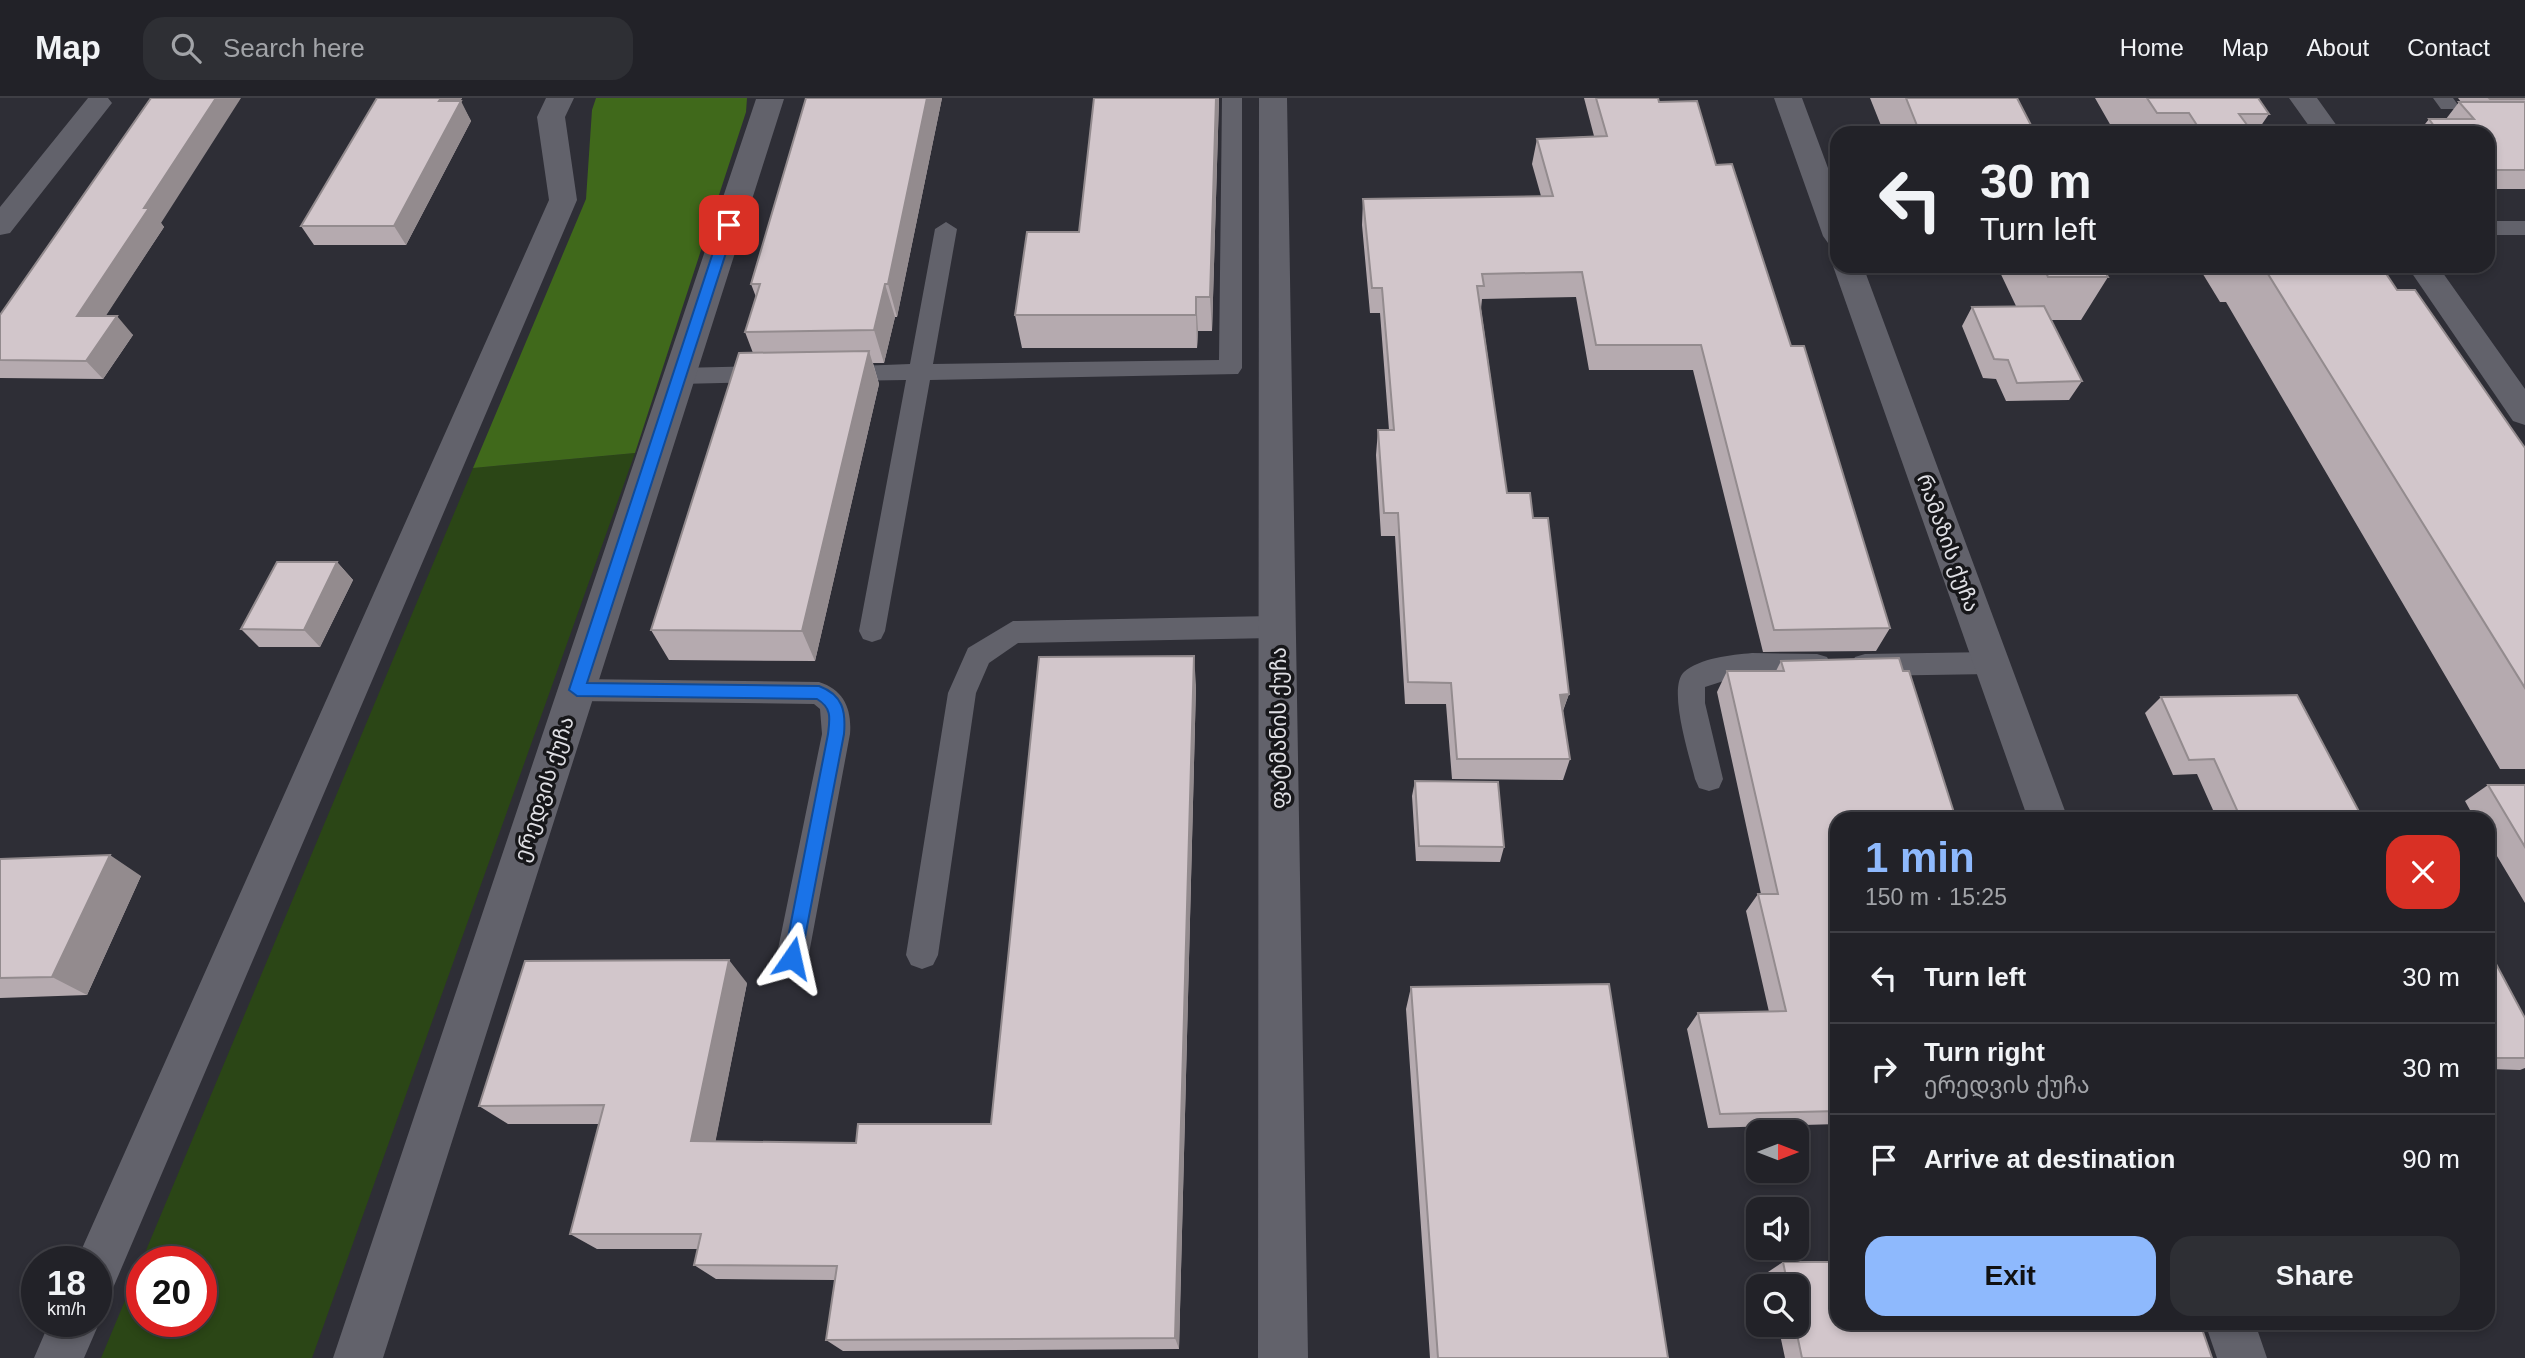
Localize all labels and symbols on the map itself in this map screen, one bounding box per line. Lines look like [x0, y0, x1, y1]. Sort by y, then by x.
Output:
pin [699, 195, 759, 255]
street label: რამაზის ქუჩა [1912, 471, 1984, 615]
street label: ფატმანის ქუჩა [1267, 647, 1291, 809]
street label: ერედვის ქუჩა [509, 713, 580, 865]
position arrow [755, 921, 829, 995]
north arrow [1746, 1120, 1810, 1183]
speed limit sign: 20 [126, 1246, 217, 1337]

